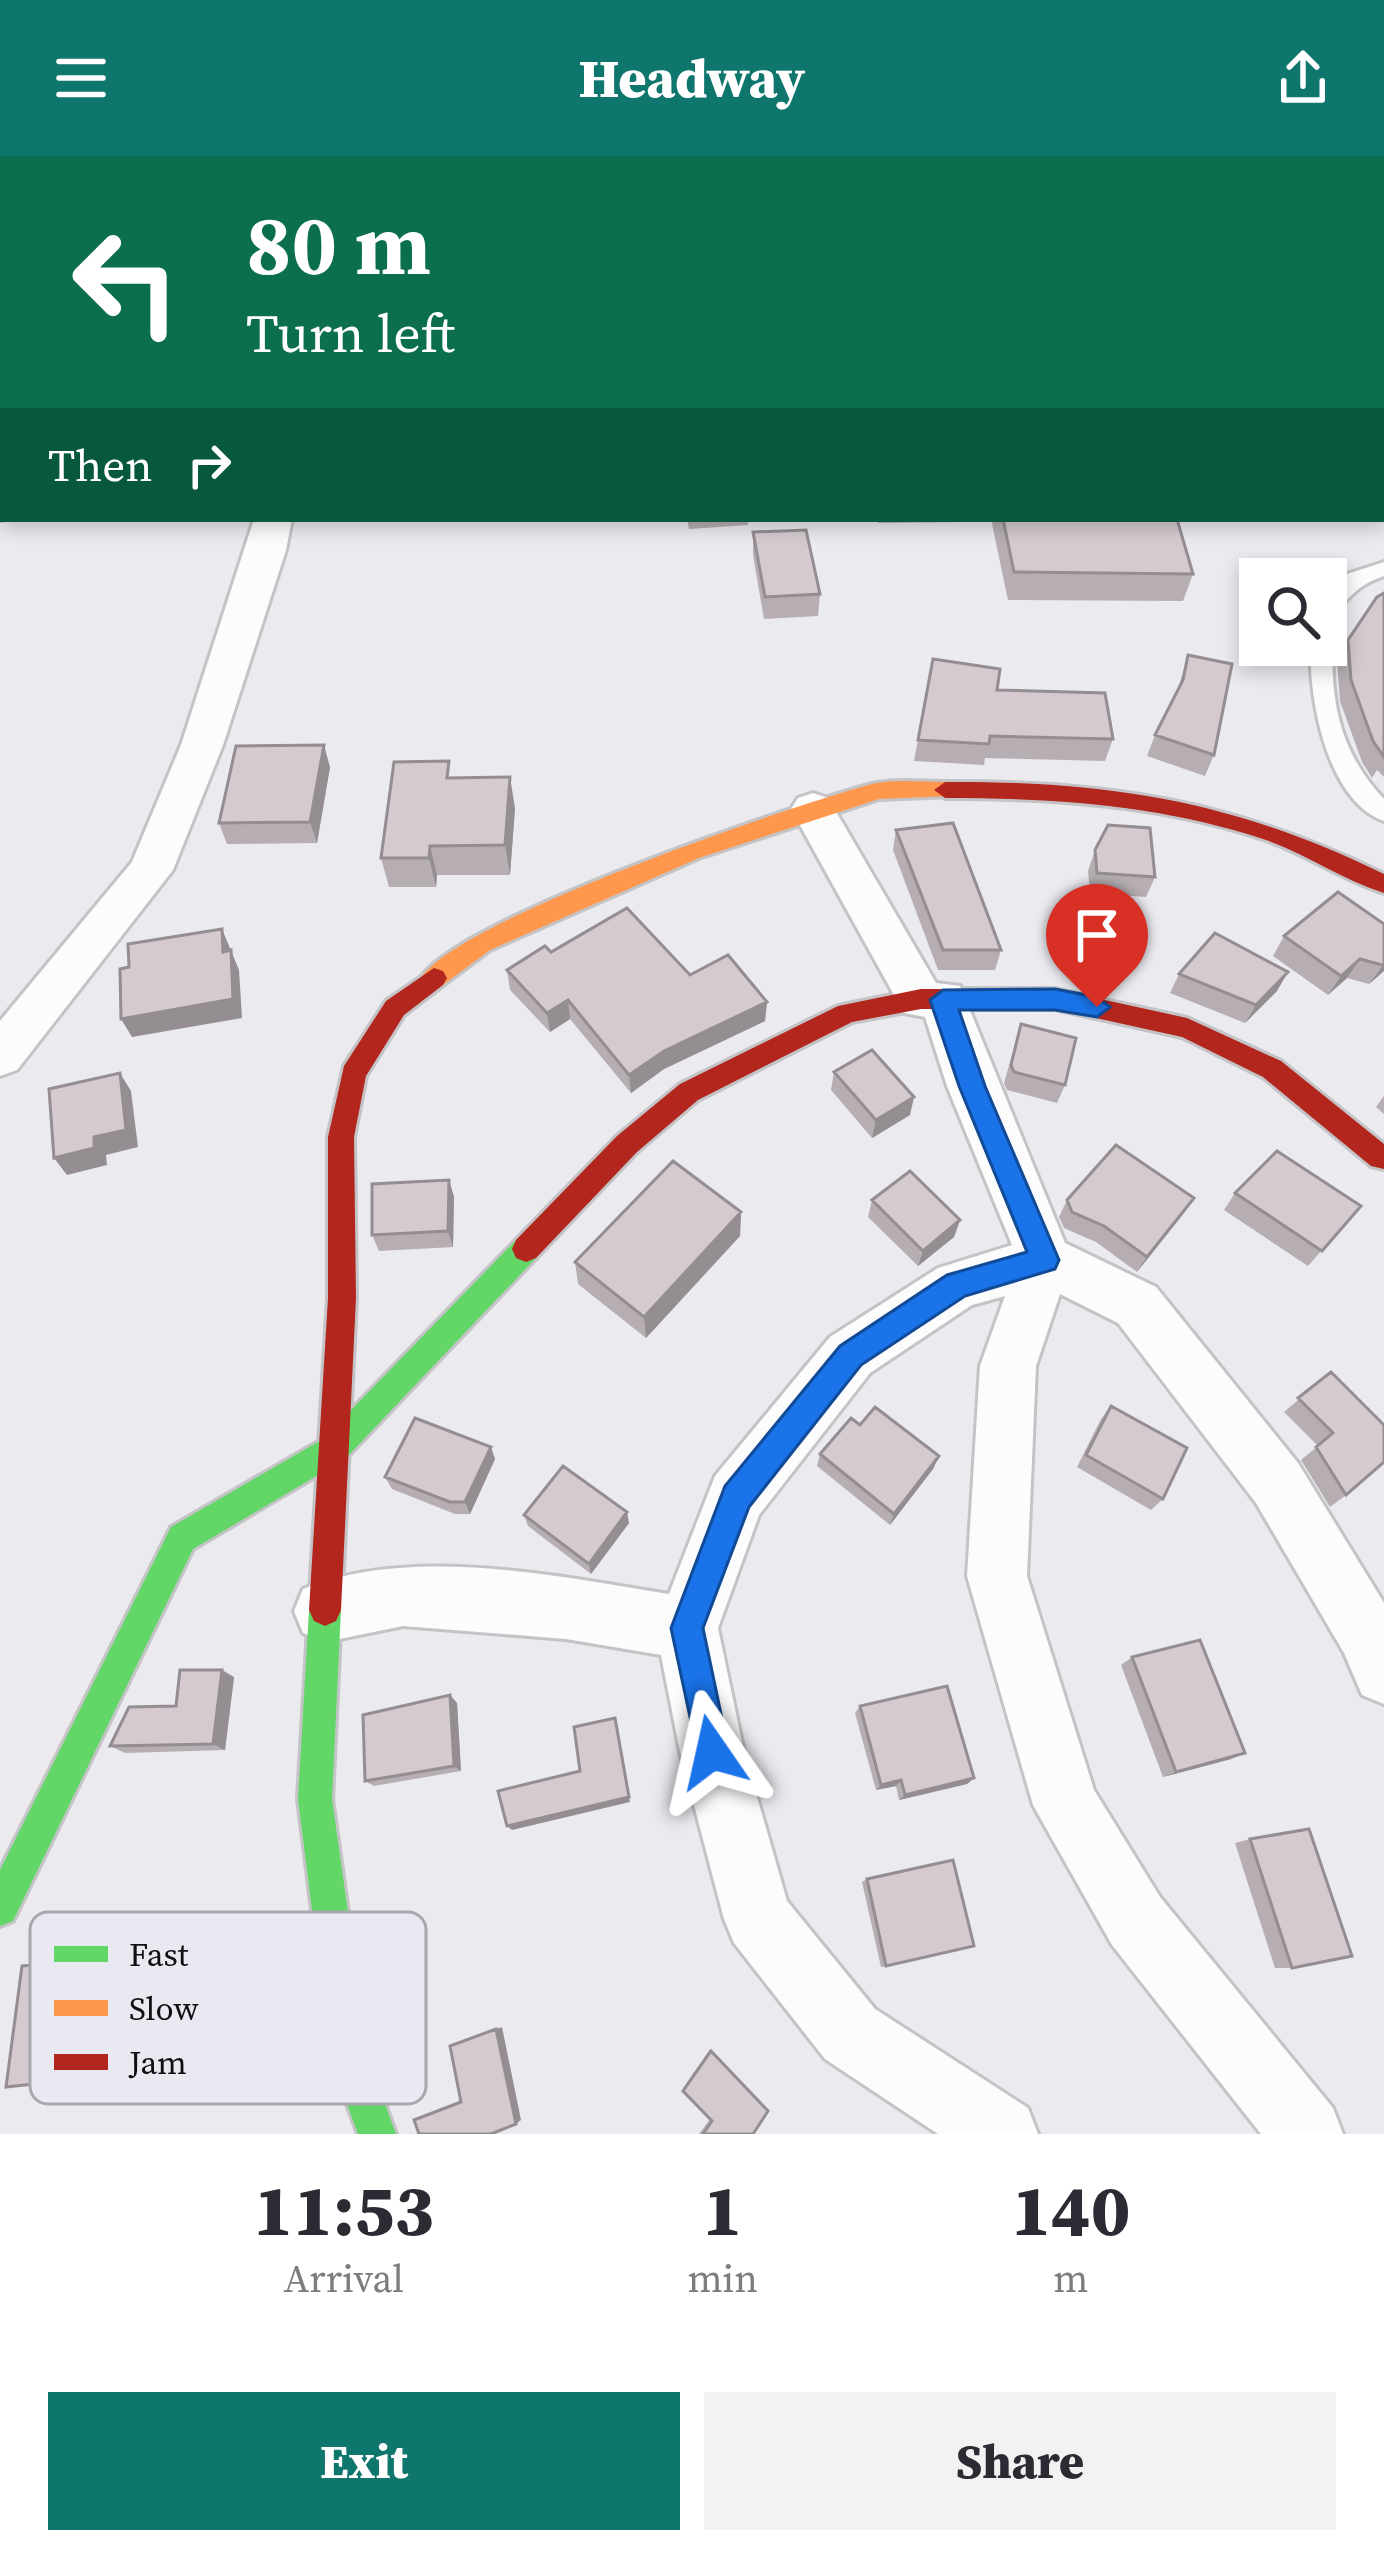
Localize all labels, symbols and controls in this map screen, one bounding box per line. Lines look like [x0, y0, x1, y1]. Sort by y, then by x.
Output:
text: Headway [579, 41, 805, 115]
icon: menu [48, 45, 114, 111]
icon: share [1270, 45, 1336, 111]
text: 80 m [246, 187, 431, 302]
icon: left [48, 204, 204, 360]
text: Turn left [246, 296, 455, 370]
icon: right [176, 432, 242, 498]
text: Then [48, 434, 152, 496]
map controls [1239, 558, 1347, 666]
button: search [1239, 558, 1347, 666]
pin [1046, 884, 1148, 1007]
icon: arrive [1064, 902, 1130, 968]
position arrow [649, 1689, 775, 1815]
legend [30, 1912, 426, 2104]
text: Fast [129, 1932, 189, 1977]
text: Slow [129, 1986, 199, 2031]
text: Jam [128, 2040, 187, 2085]
text: 11:53 [254, 2160, 434, 2259]
text: 1 [703, 2160, 742, 2259]
text: 140 [1011, 2160, 1130, 2259]
text: Arrival [283, 2252, 404, 2305]
text: min [687, 2252, 758, 2305]
text: m [1053, 2252, 1088, 2305]
button: Exit [48, 2392, 680, 2530]
button: Share [704, 2392, 1336, 2530]

